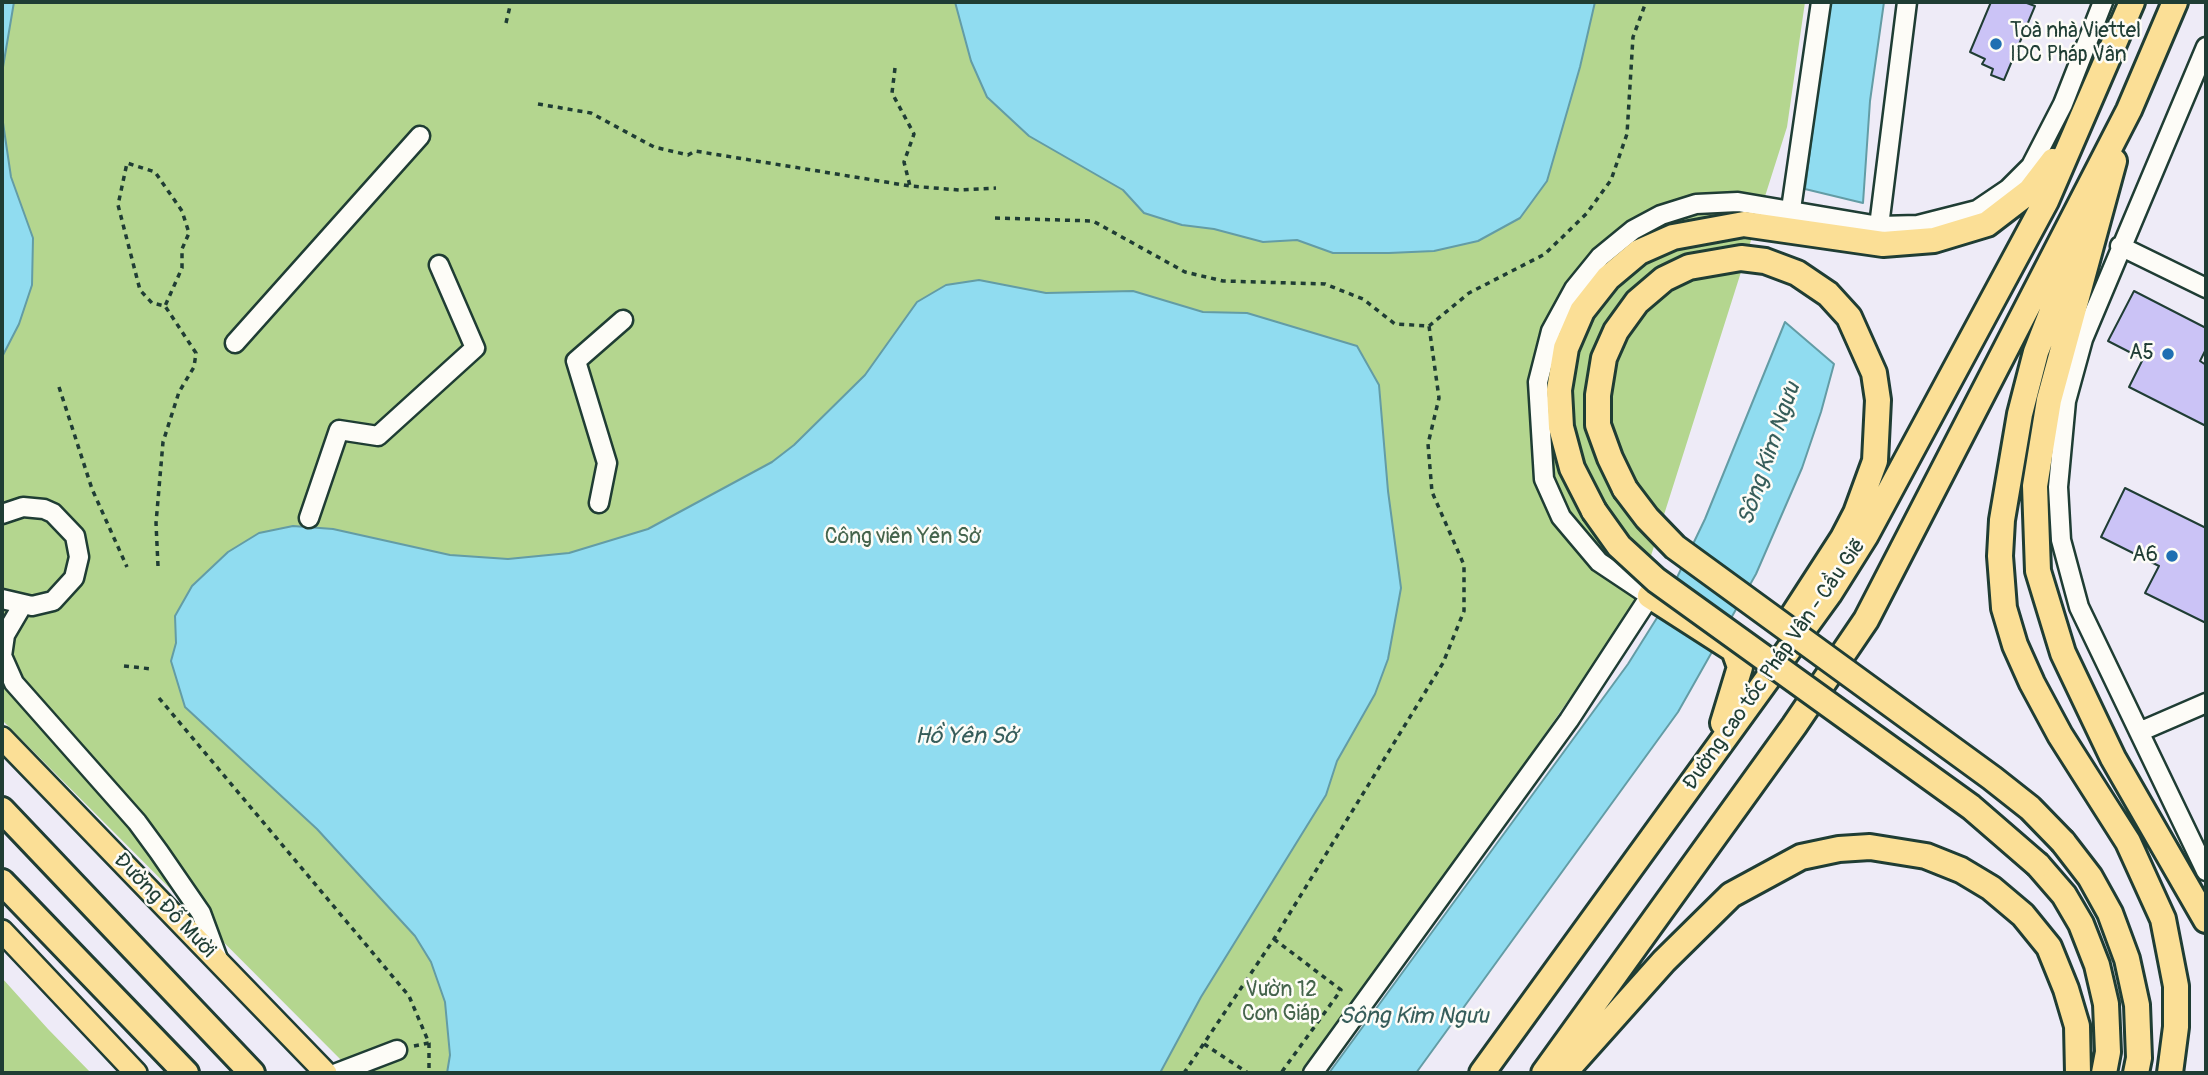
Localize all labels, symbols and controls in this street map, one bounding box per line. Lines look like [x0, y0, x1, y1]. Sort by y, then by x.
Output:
place label: Toà nhà Viettel IDC Pháp Vân [2010, 19, 2141, 69]
marker: Toà nhà Viettel IDC Pháp Vân [1988, 36, 2004, 52]
place label: A5 [2129, 341, 2154, 367]
marker: A5 [2160, 346, 2176, 362]
water label: Sông Kim Ngưu [1733, 379, 1807, 529]
park label: Công viên Yên Sở [825, 525, 981, 551]
street label: Đường cao tốc Pháp Vân - Cầu Giẽ [1678, 534, 1872, 796]
place label: A6 [2132, 543, 2158, 569]
marker: A6 [2164, 548, 2180, 564]
water label: Hồ Yên Sở [915, 723, 1017, 751]
street label: Đường Đỗ Mười [108, 848, 220, 964]
park label: Vườn 12 Con Giáp [1242, 978, 1320, 1028]
water label: Sông Kim Ngưu [1340, 1003, 1488, 1031]

